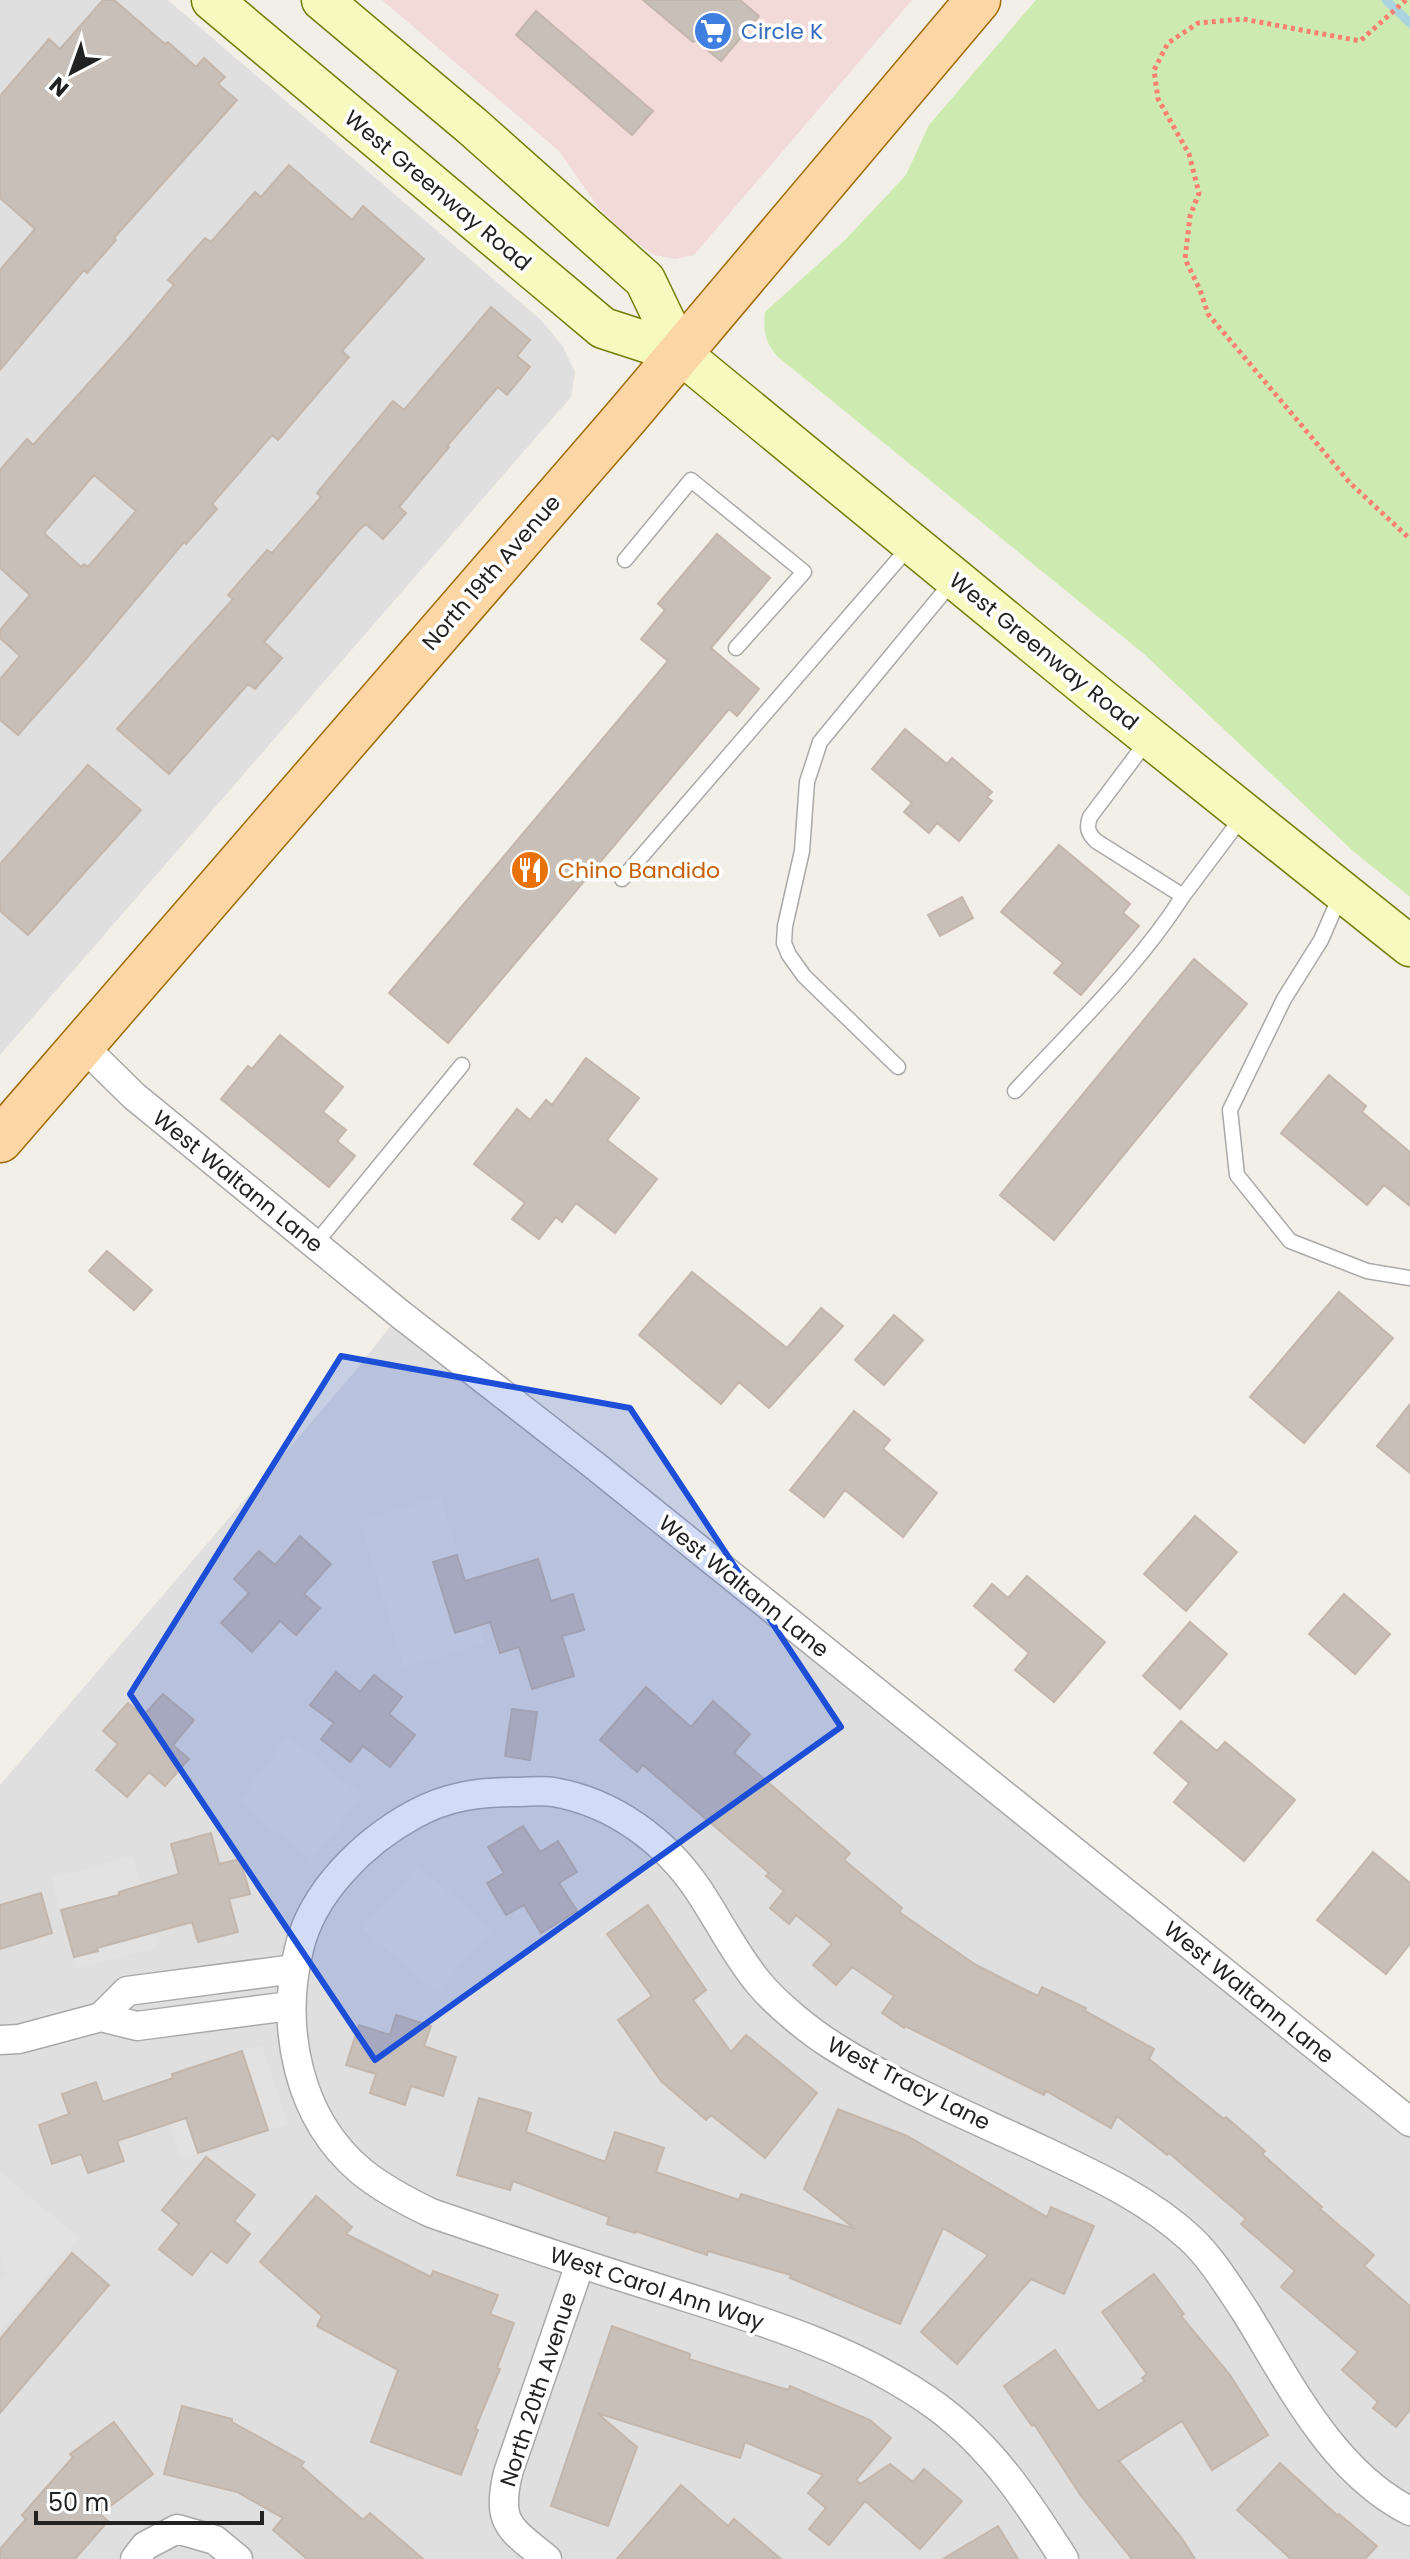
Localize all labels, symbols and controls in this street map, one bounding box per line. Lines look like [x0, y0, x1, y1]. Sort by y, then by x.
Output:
supermarket icon: Circle K [692, 10, 734, 52]
place label: Circle K [741, 16, 823, 47]
north arrow [32, 32, 112, 112]
text: N [43, 70, 76, 104]
street label: West Greenway Road [337, 103, 538, 278]
street label: North 19th Avenue [415, 488, 568, 657]
street label: West Greenway Road [942, 565, 1145, 738]
restaurant icon: Chino Bandido [509, 849, 551, 891]
place label: Chino Bandido [558, 855, 720, 886]
street label: West Waltann Lane [146, 1103, 330, 1260]
street label: West Waltann Lane [652, 1508, 836, 1665]
street label: West Waltann Lane [1157, 1914, 1341, 2071]
street label: West Tracy Lane [822, 2029, 996, 2138]
street label: West Carol Ann Way [546, 2239, 768, 2338]
street label: North 20th Avenue [492, 2288, 585, 2490]
scale bar [36, 2475, 262, 2525]
text: 50 m [48, 2486, 109, 2519]

